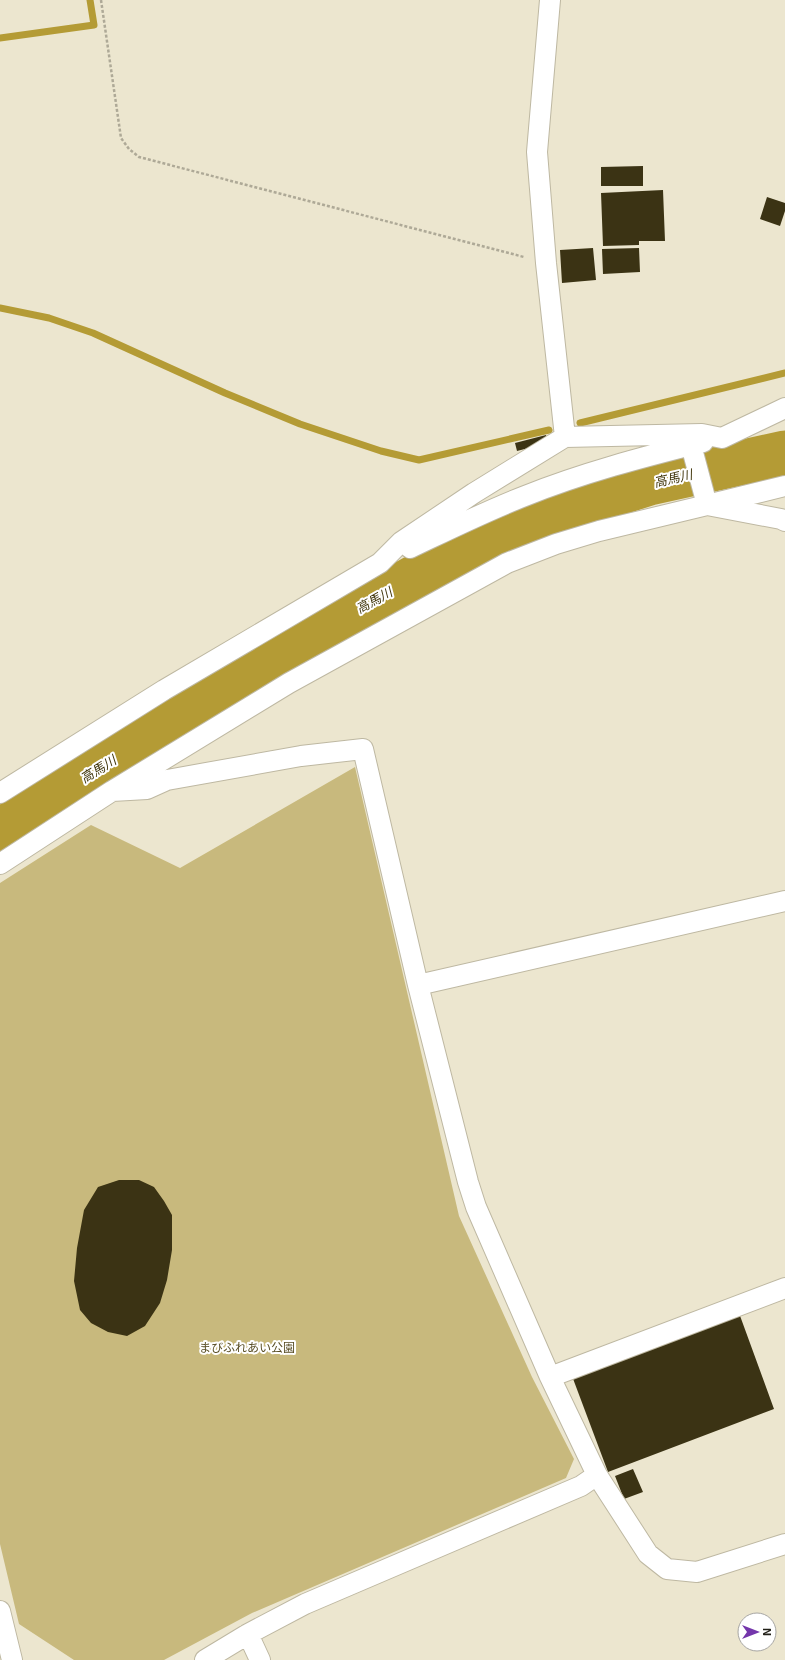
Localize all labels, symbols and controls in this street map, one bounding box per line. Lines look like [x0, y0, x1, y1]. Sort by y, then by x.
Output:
water label: 高馬川 [652, 465, 696, 490]
water label: 高馬川 [353, 583, 397, 616]
water label: 高馬川 [77, 751, 120, 786]
park label: まびふれあい公園 [199, 1340, 295, 1354]
north arrow [737, 1612, 777, 1652]
text: N [761, 1628, 774, 1636]

